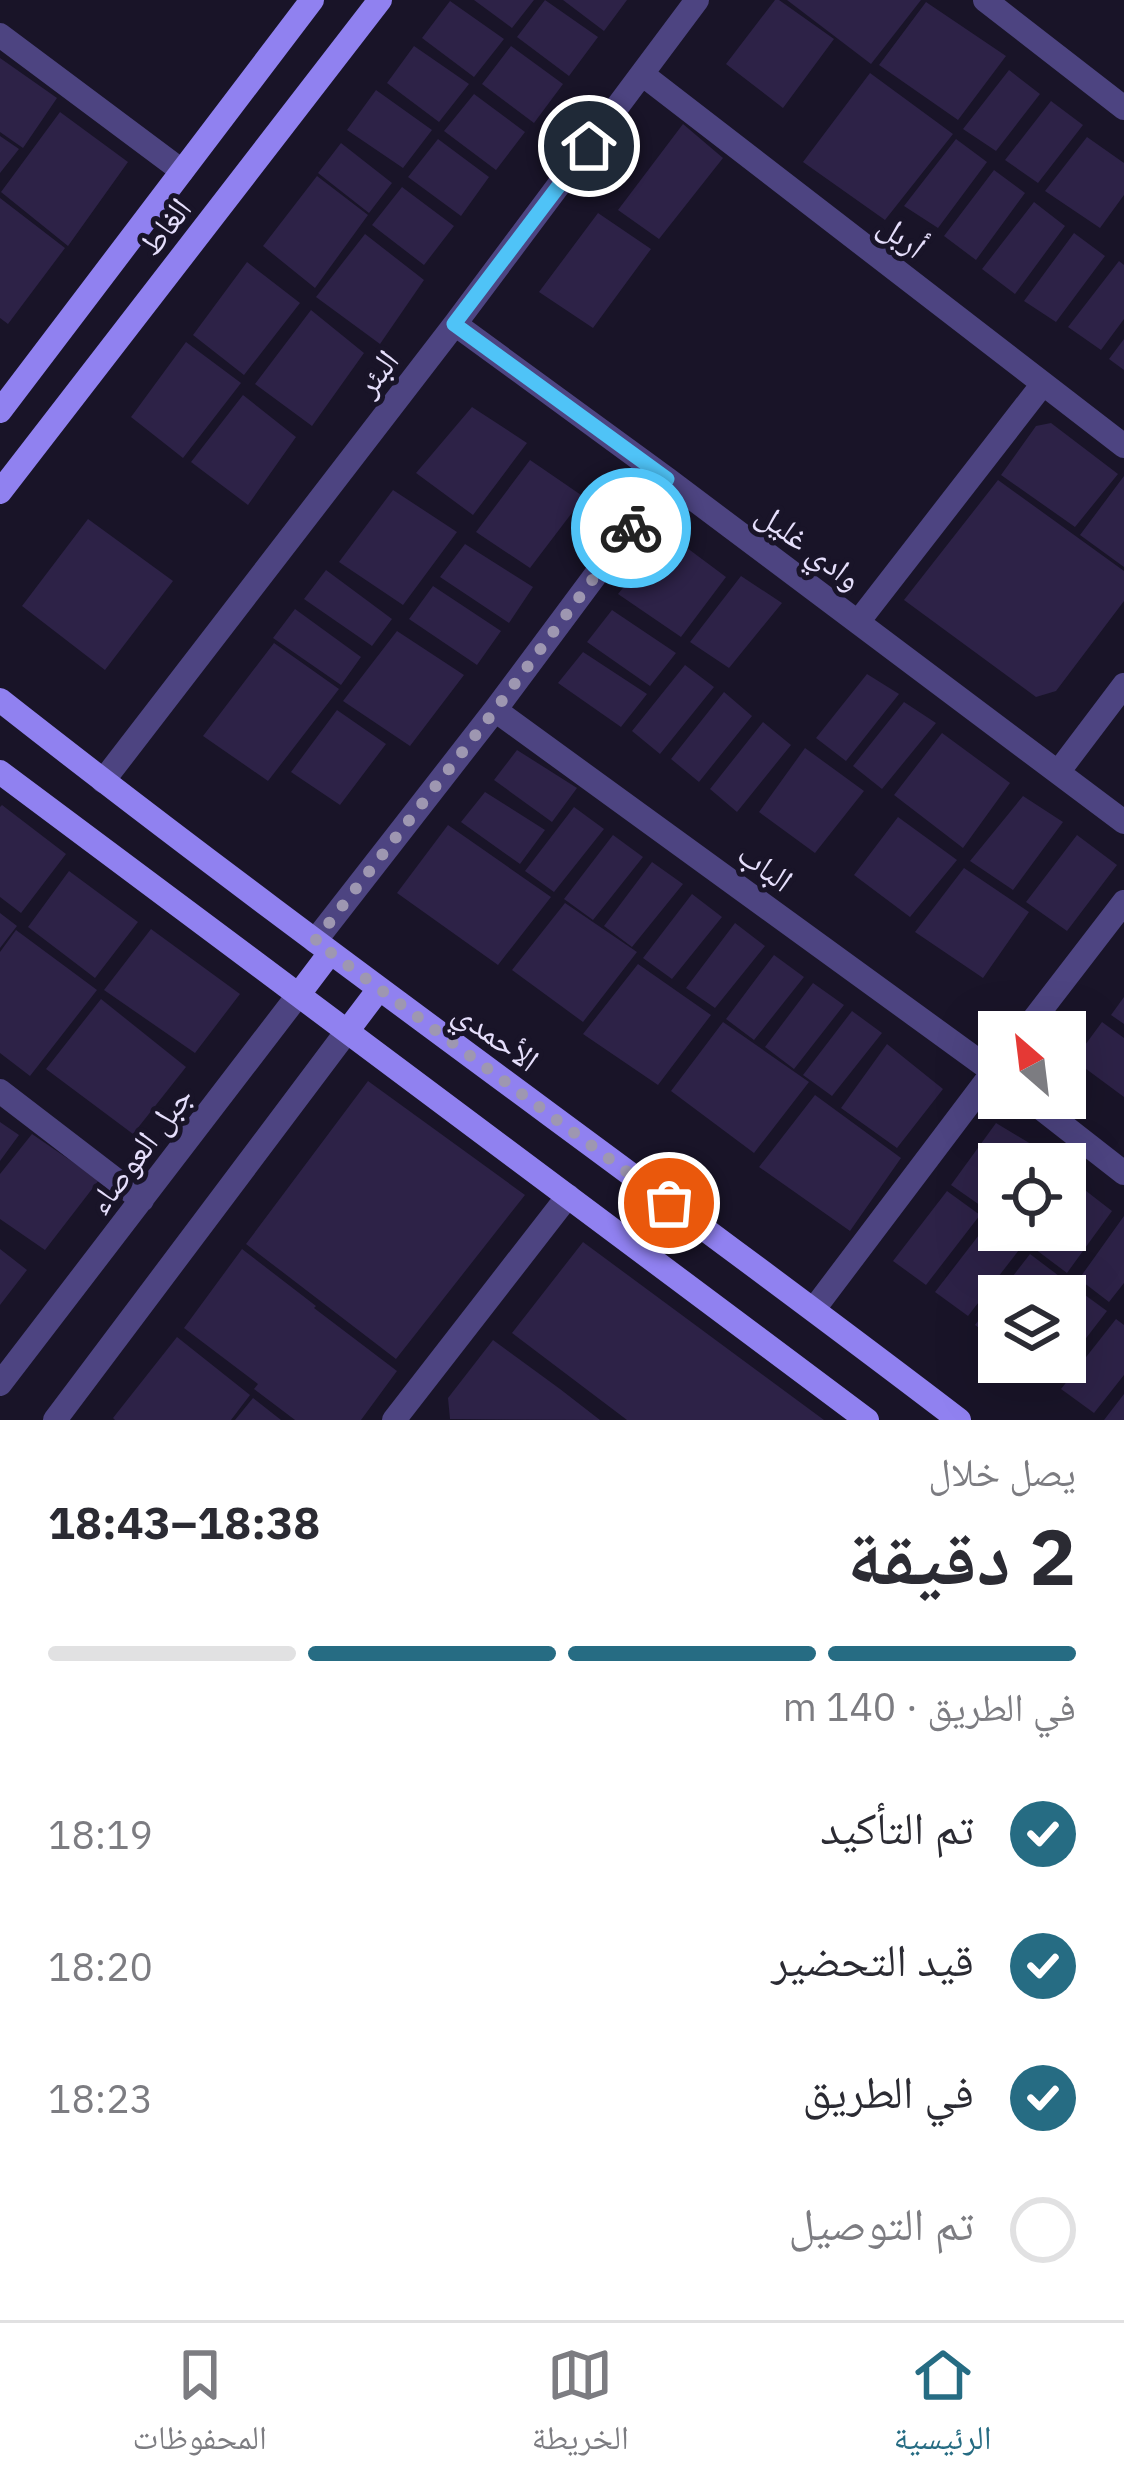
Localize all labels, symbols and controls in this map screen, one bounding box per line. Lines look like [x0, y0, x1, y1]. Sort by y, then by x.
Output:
pin [538, 95, 640, 197]
icon: home [556, 113, 622, 179]
street label: الغاط [128, 188, 200, 264]
street label: أربل [870, 203, 936, 267]
street label: البئر [344, 340, 408, 405]
courier [571, 468, 691, 588]
street label: وادي غليل [745, 491, 871, 603]
icon: bike [598, 495, 664, 561]
street label: الباب [730, 831, 802, 901]
street label: الأحمدي [443, 990, 548, 1085]
north arrow [978, 1011, 1086, 1119]
map controls [978, 1011, 1086, 1383]
street label: جبل العوصاء [77, 1076, 201, 1222]
button: locate [978, 1143, 1086, 1251]
pin [618, 1152, 720, 1254]
icon: bag [636, 1170, 702, 1236]
button: layers [978, 1275, 1086, 1383]
text: يصل خلال [928, 1446, 1076, 1497]
text: 18:38–18:43 [48, 1493, 320, 1551]
text: 2 دقيقة [847, 1505, 1076, 1606]
text: في الطريق · 140 m [783, 1681, 1076, 1732]
text: تم التأكيد [820, 1798, 974, 1856]
icon: check [1010, 1801, 1076, 1867]
text: 18:19 [48, 1809, 153, 1860]
text: قيد التحضير [771, 1930, 974, 1988]
icon: check [1010, 1933, 1076, 1999]
text: 18:20 [48, 1941, 153, 1992]
text: في الطريق [803, 2062, 974, 2120]
icon: check [1010, 2065, 1076, 2131]
text: 18:23 [48, 2073, 153, 2124]
text: تم التوصيل [789, 2194, 974, 2252]
tab: المحفوظات [132, 2342, 267, 2470]
tab: الخريطة [532, 2342, 629, 2470]
tab: الرئيسية [894, 2342, 992, 2470]

